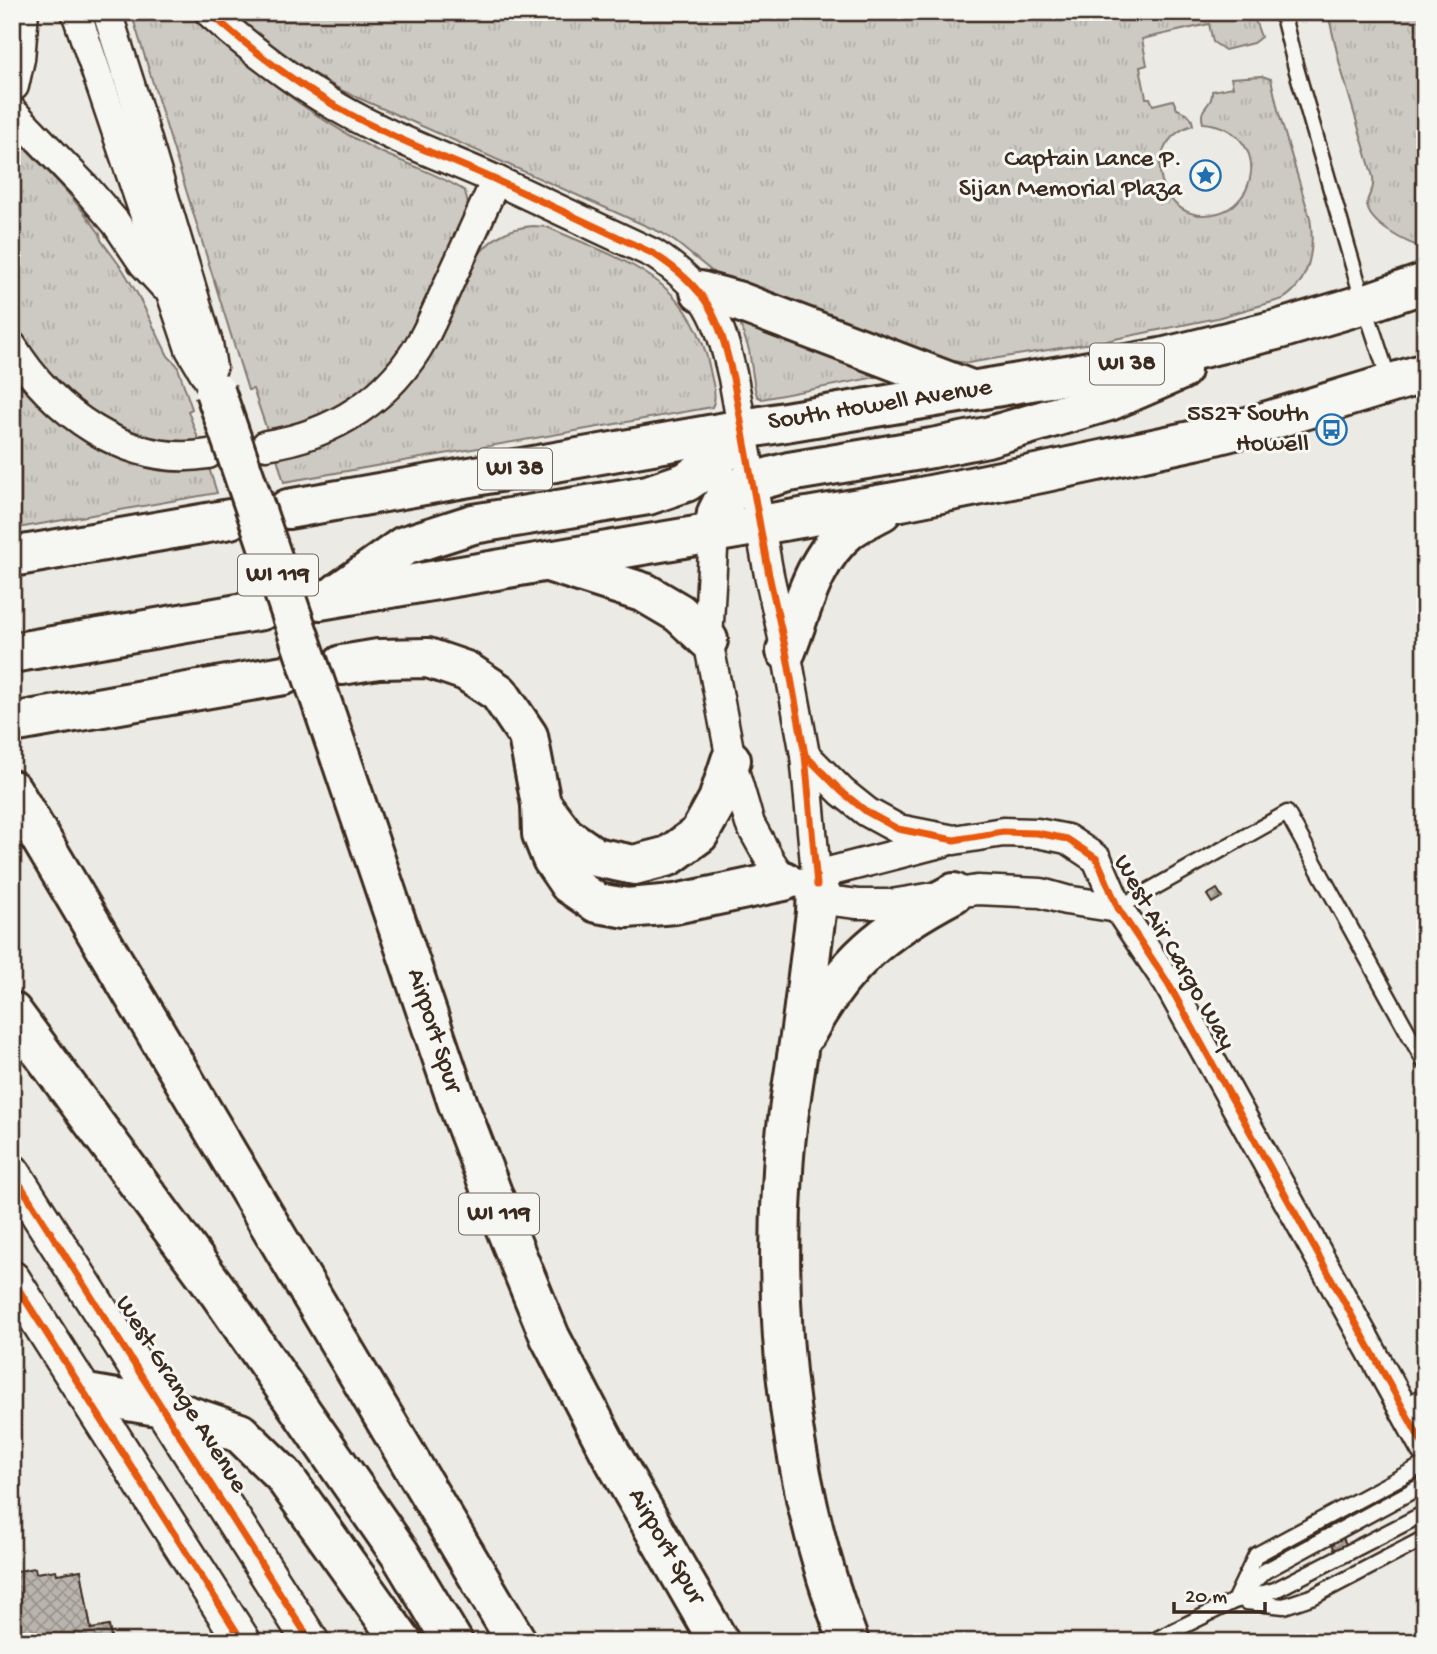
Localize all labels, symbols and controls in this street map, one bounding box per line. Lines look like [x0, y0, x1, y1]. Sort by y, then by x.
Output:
place label: Captain Lance P. Sijan Memorial Plaza [959, 145, 1184, 206]
place icon: Captain Lance P. Sijan Memorial Plaza [1188, 158, 1222, 192]
road number: WI 38 [1090, 344, 1164, 384]
street label: South Howell Avenue [766, 373, 995, 439]
place label: 5527 South Howell [1187, 400, 1309, 461]
bus stop icon: 5527 South Howell [1315, 413, 1349, 447]
road number: WI 38 [478, 448, 552, 490]
road number: WI 119 [238, 554, 318, 596]
street label: West Air Cargo Way [1105, 850, 1241, 1056]
street label: Airport Spur [398, 965, 468, 1100]
road number: WI 119 [459, 1194, 539, 1234]
street label: West Grange Avenue [107, 1291, 254, 1500]
street label: Airport Spur [619, 1484, 712, 1613]
scale bar [1174, 1570, 1266, 1614]
text: 20 m [1185, 1586, 1227, 1611]

